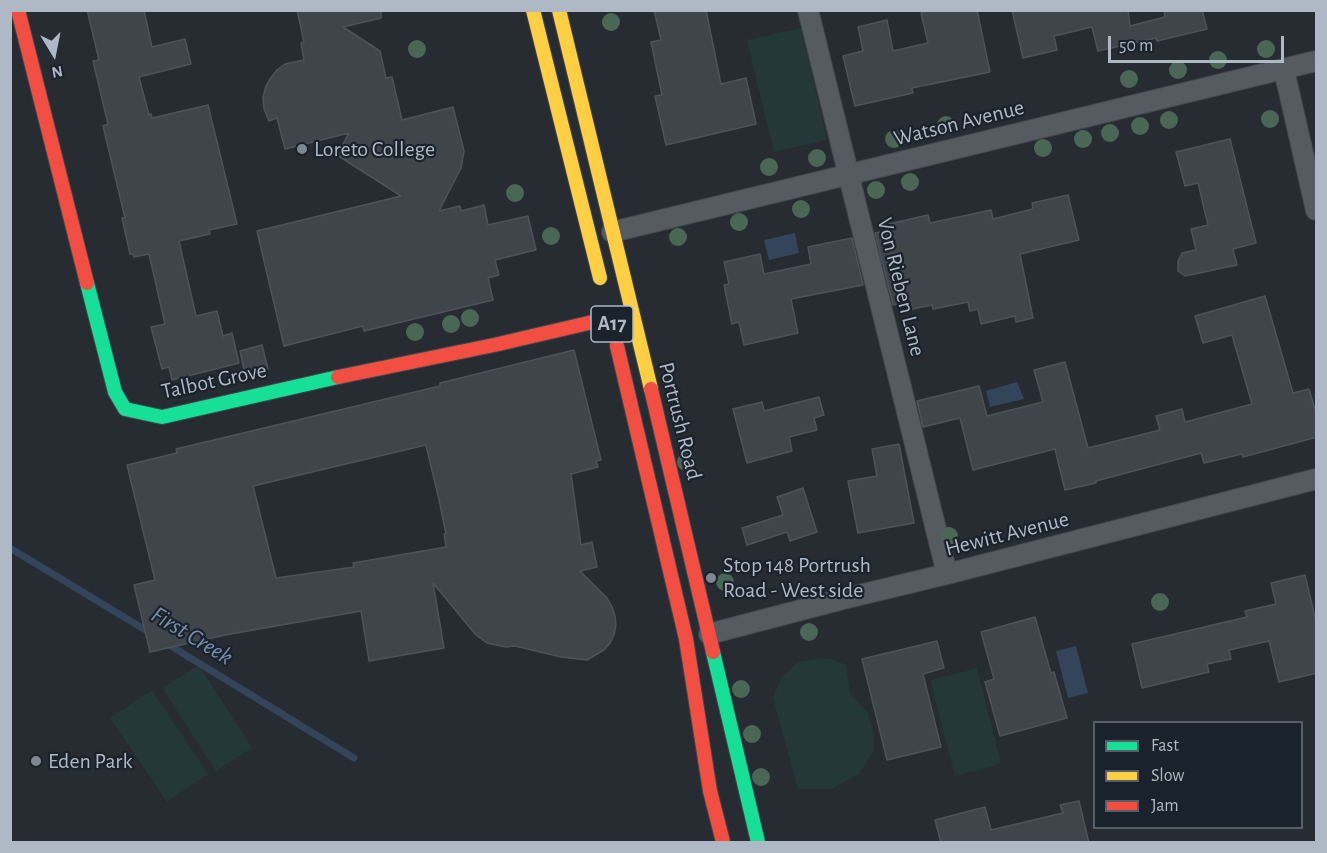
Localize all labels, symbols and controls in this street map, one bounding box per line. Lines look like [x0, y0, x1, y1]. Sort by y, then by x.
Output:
north arrow [24, 24, 84, 84]
scale bar [1111, 24, 1286, 62]
text: 50 m [1119, 37, 1153, 55]
text: N [50, 63, 64, 81]
street label: Watson Avenue [891, 94, 1027, 152]
place label: Loreto College [314, 136, 435, 162]
marker: Loreto College [295, 142, 309, 156]
street label: Von Rieben Lane [871, 215, 931, 359]
road number: A17 [591, 306, 633, 342]
street label: Talbot Grove [159, 357, 269, 405]
street label: Portrush Road [653, 359, 707, 483]
street label: Hewitt Avenue [942, 506, 1072, 562]
place label: Stop 148 Portrush Road - West side [723, 552, 871, 604]
marker: Stop 148 Portrush Road - West side [704, 571, 718, 585]
water label: First Creek [146, 600, 238, 672]
legend [1093, 721, 1303, 829]
text: Fast [1151, 737, 1179, 755]
place label: Eden Park [48, 748, 133, 774]
marker: Eden Park [29, 754, 43, 768]
text: Slow [1151, 767, 1184, 785]
text: Jam [1151, 797, 1179, 815]

